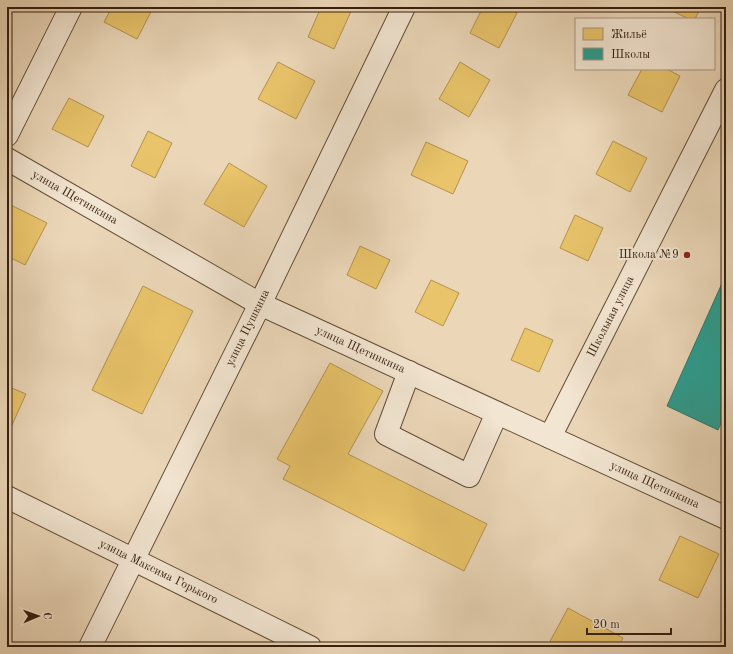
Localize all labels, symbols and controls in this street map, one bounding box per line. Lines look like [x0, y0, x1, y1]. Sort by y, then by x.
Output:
legend [575, 18, 715, 70]
text: Жильё [611, 29, 647, 41]
text: Школы [611, 49, 650, 61]
street label: улица Щетинкина [30, 169, 120, 227]
place label: Школа №9 [619, 249, 679, 261]
marker: Школа №9 [682, 250, 692, 260]
street label: Школьная улица [586, 274, 637, 359]
street label: улица Пушкина [224, 288, 272, 368]
street label: улица Щетинкина [314, 324, 407, 376]
street label: улица Щетинкина [608, 460, 701, 511]
street label: улица Максима Горького [97, 538, 220, 606]
north arrow [18, 596, 58, 636]
scale bar [587, 610, 671, 636]
text: С [41, 612, 52, 620]
text: 20 m [593, 619, 620, 631]

